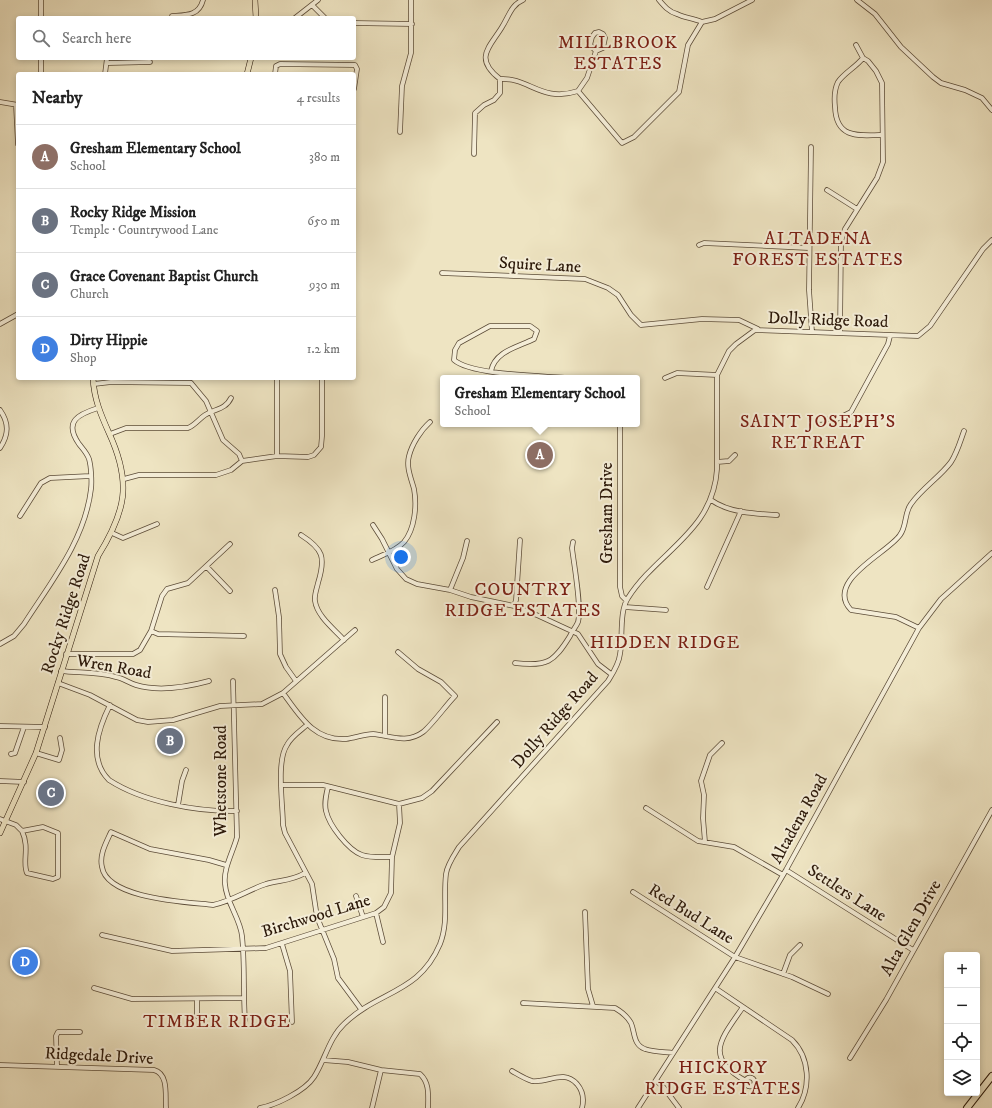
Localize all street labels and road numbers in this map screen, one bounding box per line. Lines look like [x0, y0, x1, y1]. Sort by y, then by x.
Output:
street label: Squire Lane [498, 252, 582, 278]
street label: Dolly Ridge Road [767, 307, 889, 333]
street label: Gresham Drive [596, 462, 618, 564]
street label: Rocky Ridge Road [36, 551, 96, 677]
street label: Wren Road [74, 649, 154, 684]
street label: Dolly Ridge Road [507, 667, 603, 773]
street label: Whetstone Road [210, 725, 232, 838]
street label: Altadena Road [765, 770, 833, 868]
street label: Settlers Lane [803, 859, 891, 927]
street label: Alta Glen Drive [876, 876, 946, 980]
street label: Red Bud Lane [644, 879, 738, 949]
street label: Birchwood Lane [259, 889, 373, 943]
street label: Ridgedale Drive [44, 1042, 154, 1070]

